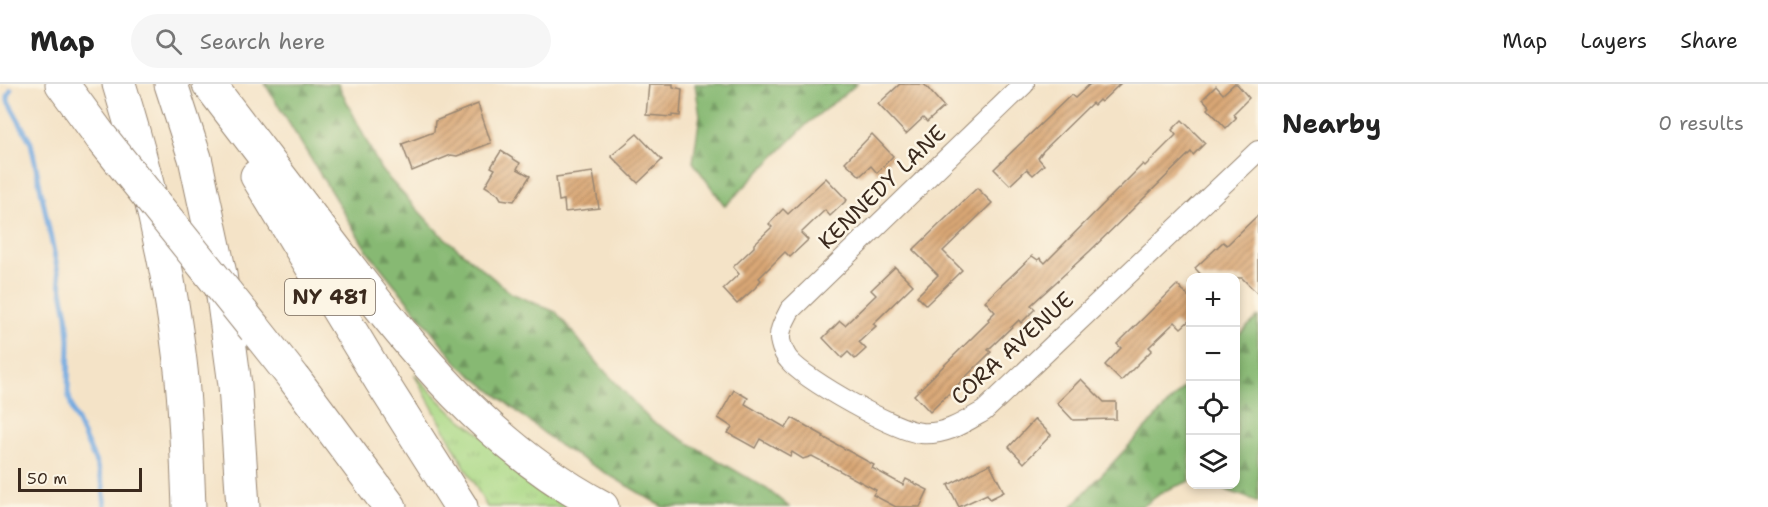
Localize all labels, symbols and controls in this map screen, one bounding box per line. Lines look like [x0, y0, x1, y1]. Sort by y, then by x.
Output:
search box [131, 14, 551, 68]
text: Map [30, 22, 95, 60]
icon: search [152, 25, 185, 58]
text: Search here [200, 27, 325, 56]
text: Map [1502, 27, 1547, 55]
text: Layers [1580, 27, 1647, 55]
text: Share [1680, 27, 1738, 55]
text: Nearby [1282, 106, 1381, 141]
text: 0 results [1658, 110, 1744, 136]
street label: KENNEDY LANE [812, 119, 952, 255]
map controls [1186, 273, 1240, 489]
button: + [1186, 273, 1240, 327]
road number: NY 481 [285, 279, 375, 315]
street label: CORA AVENUE [944, 285, 1080, 411]
button: − [1186, 327, 1240, 381]
button: locate [1186, 381, 1240, 435]
button: layers [1186, 435, 1240, 489]
scale bar [18, 465, 142, 492]
text: 50 m [27, 468, 67, 489]

